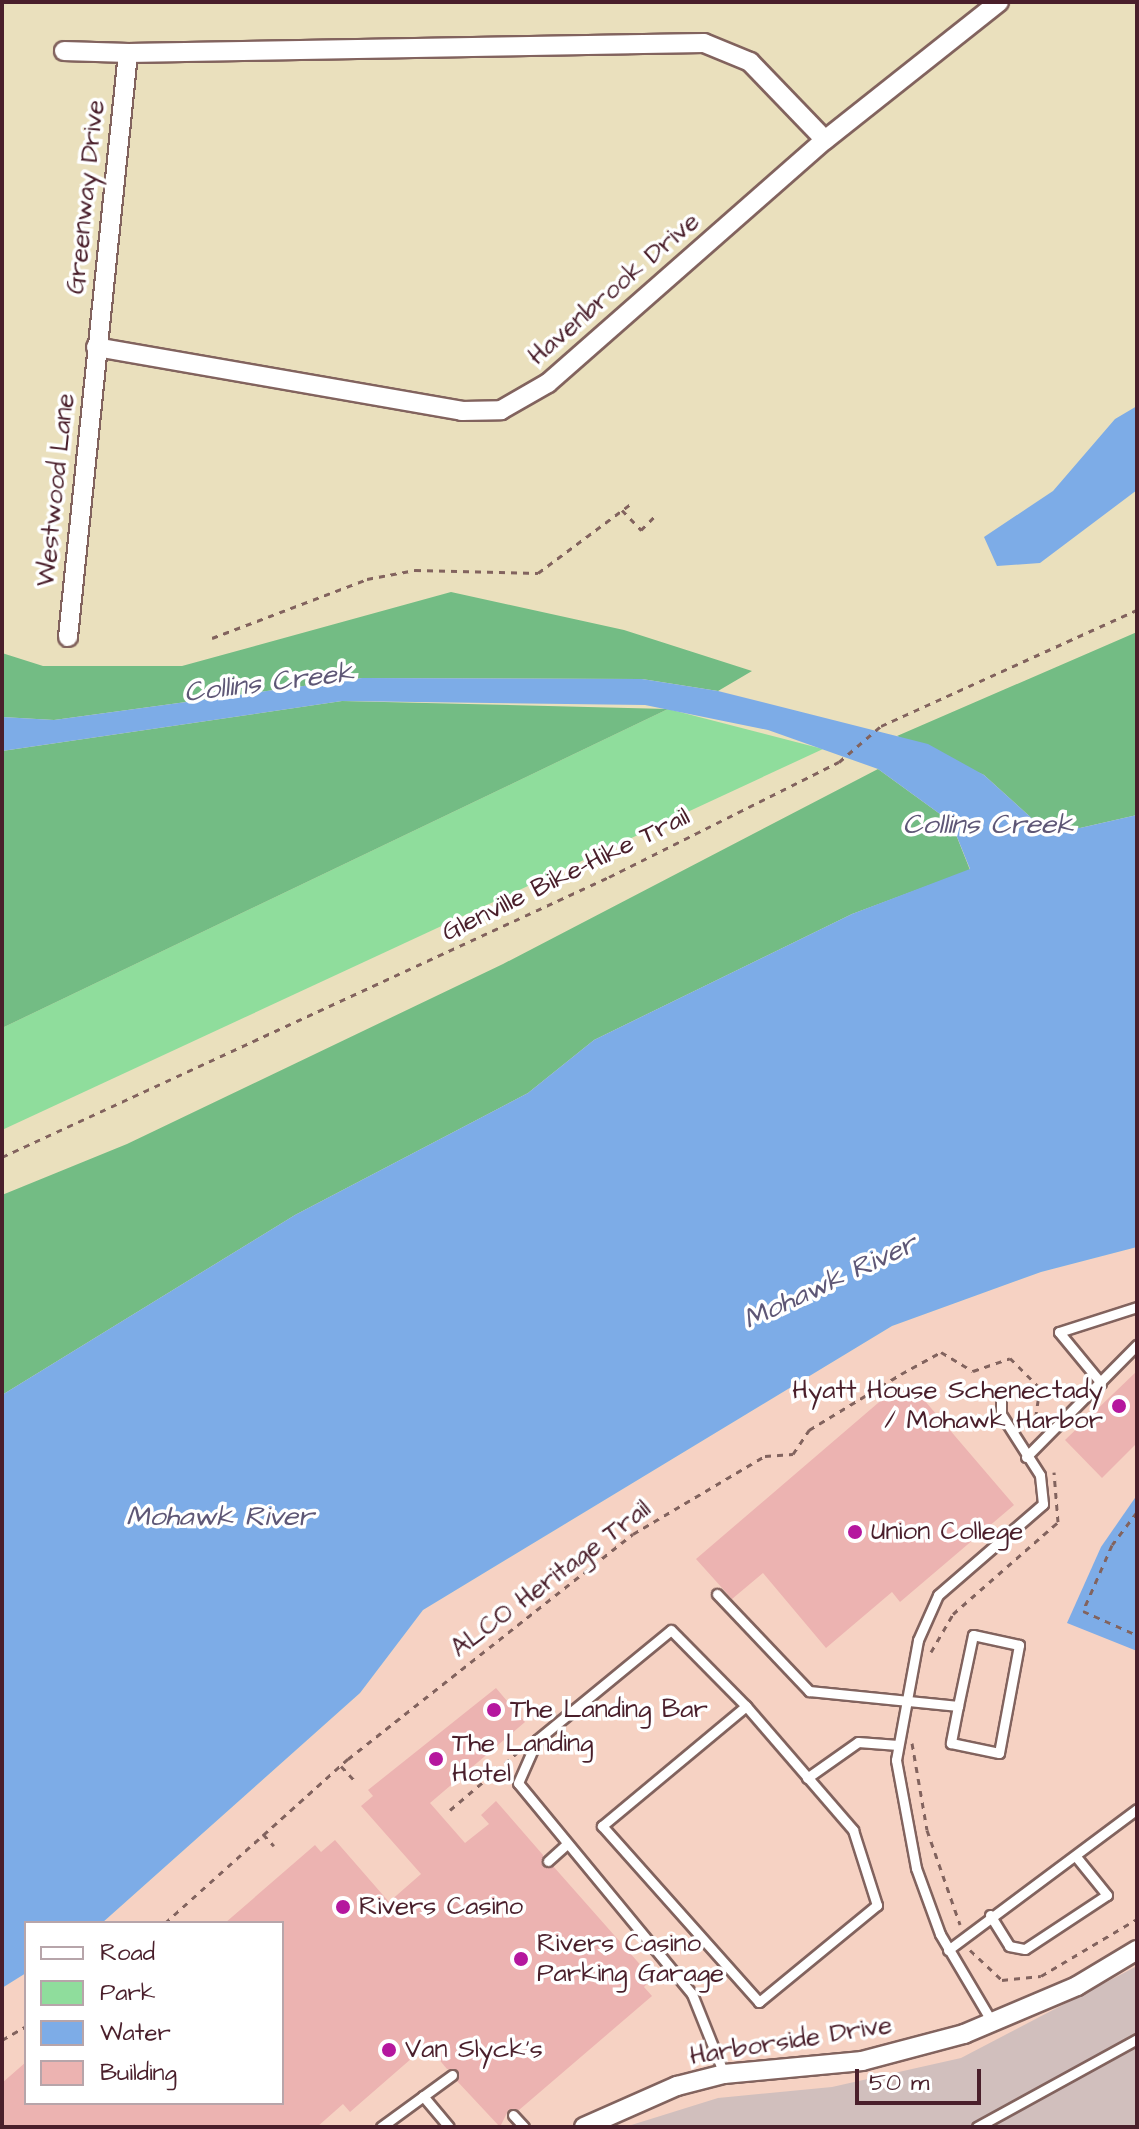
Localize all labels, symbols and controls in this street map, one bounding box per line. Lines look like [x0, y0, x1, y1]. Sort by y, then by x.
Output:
street label: Greenway Drive [60, 98, 112, 296]
street label: Havenbrook Drive [522, 206, 706, 372]
street label: Westwood Lane [30, 392, 82, 588]
water label: Collins Creek [182, 656, 356, 710]
street label: Glenville Bike-Hike Trail [437, 801, 695, 949]
water label: Collins Creek [903, 808, 1073, 842]
water label: Mohawk River [738, 1227, 922, 1337]
place label: Hyatt House Schenectady / Mohawk Harbor [792, 1375, 1103, 1436]
marker: Hyatt House Schenectady / Mohawk Harbor [1110, 1397, 1128, 1415]
street label: ALCO Heritage Trail [445, 1494, 657, 1664]
water label: Mohawk River [126, 1500, 314, 1534]
place label: Union College [871, 1516, 1023, 1548]
marker: Union College [846, 1523, 864, 1541]
place label: The Landing Bar [510, 1694, 708, 1726]
marker: The Landing Bar [485, 1701, 503, 1719]
place label: The Landing Hotel [452, 1728, 593, 1790]
marker: The Landing Hotel [427, 1750, 445, 1768]
place label: Rivers Casino [359, 1891, 523, 1923]
marker: Rivers Casino [334, 1898, 352, 1916]
legend [24, 1921, 284, 2105]
place label: Rivers Casino Parking Garage [537, 1928, 724, 1990]
text: Road [100, 1936, 155, 1970]
marker: Rivers Casino Parking Garage [512, 1950, 530, 1968]
text: Park [100, 1976, 156, 2010]
street label: Harborside Drive [688, 2010, 894, 2072]
text: Water [100, 2016, 171, 2050]
place label: Van Slyck's [405, 2034, 543, 2066]
marker: Van Slyck's [380, 2041, 398, 2059]
scale bar [859, 2053, 985, 2103]
text: Building [100, 2056, 177, 2090]
text: 50 m [869, 2066, 929, 2100]

